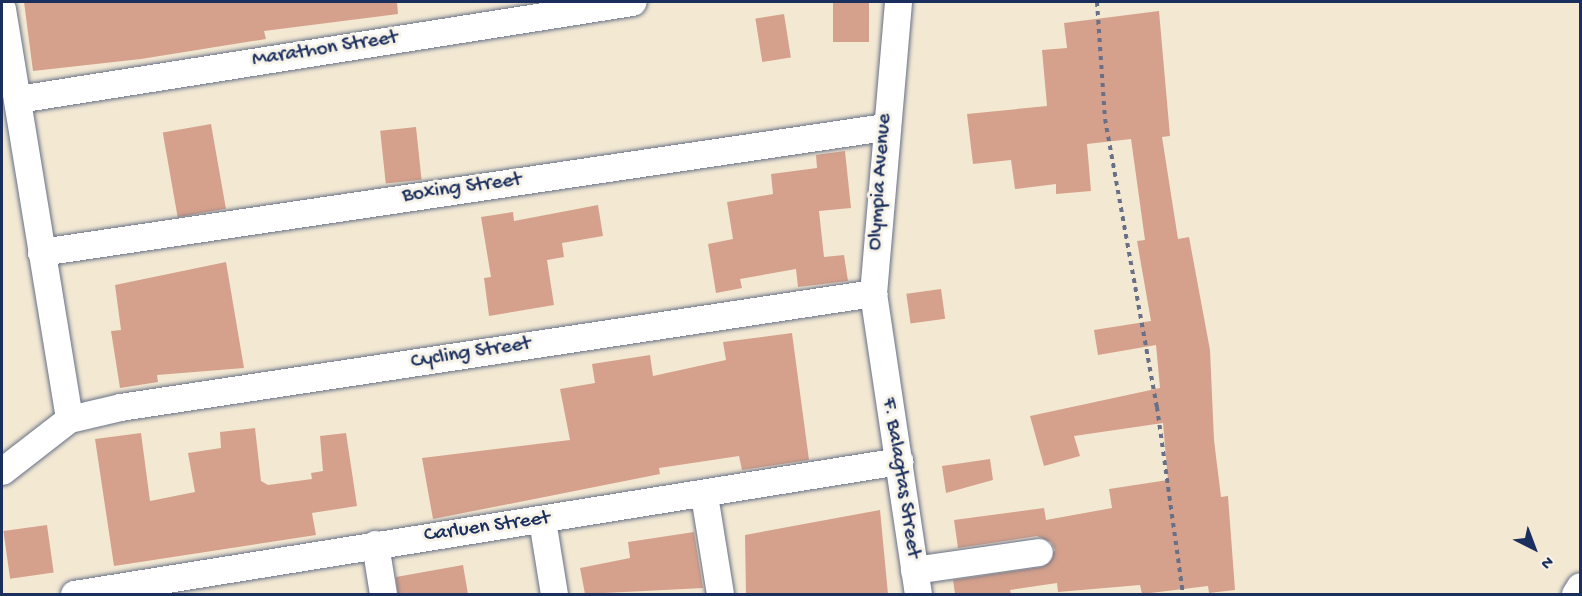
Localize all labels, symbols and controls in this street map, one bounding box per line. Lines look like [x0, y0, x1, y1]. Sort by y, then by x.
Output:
street label: Marathon Street [250, 26, 400, 74]
street label: Olympia Avenue [864, 113, 898, 251]
street label: Boxing Street [401, 168, 523, 210]
street label: Cycling Street [409, 332, 533, 376]
street label: F. Balagtas Street [875, 396, 925, 560]
street label: Carluen Street [422, 507, 552, 549]
north arrow [1504, 518, 1564, 578]
text: N [1536, 551, 1557, 572]

